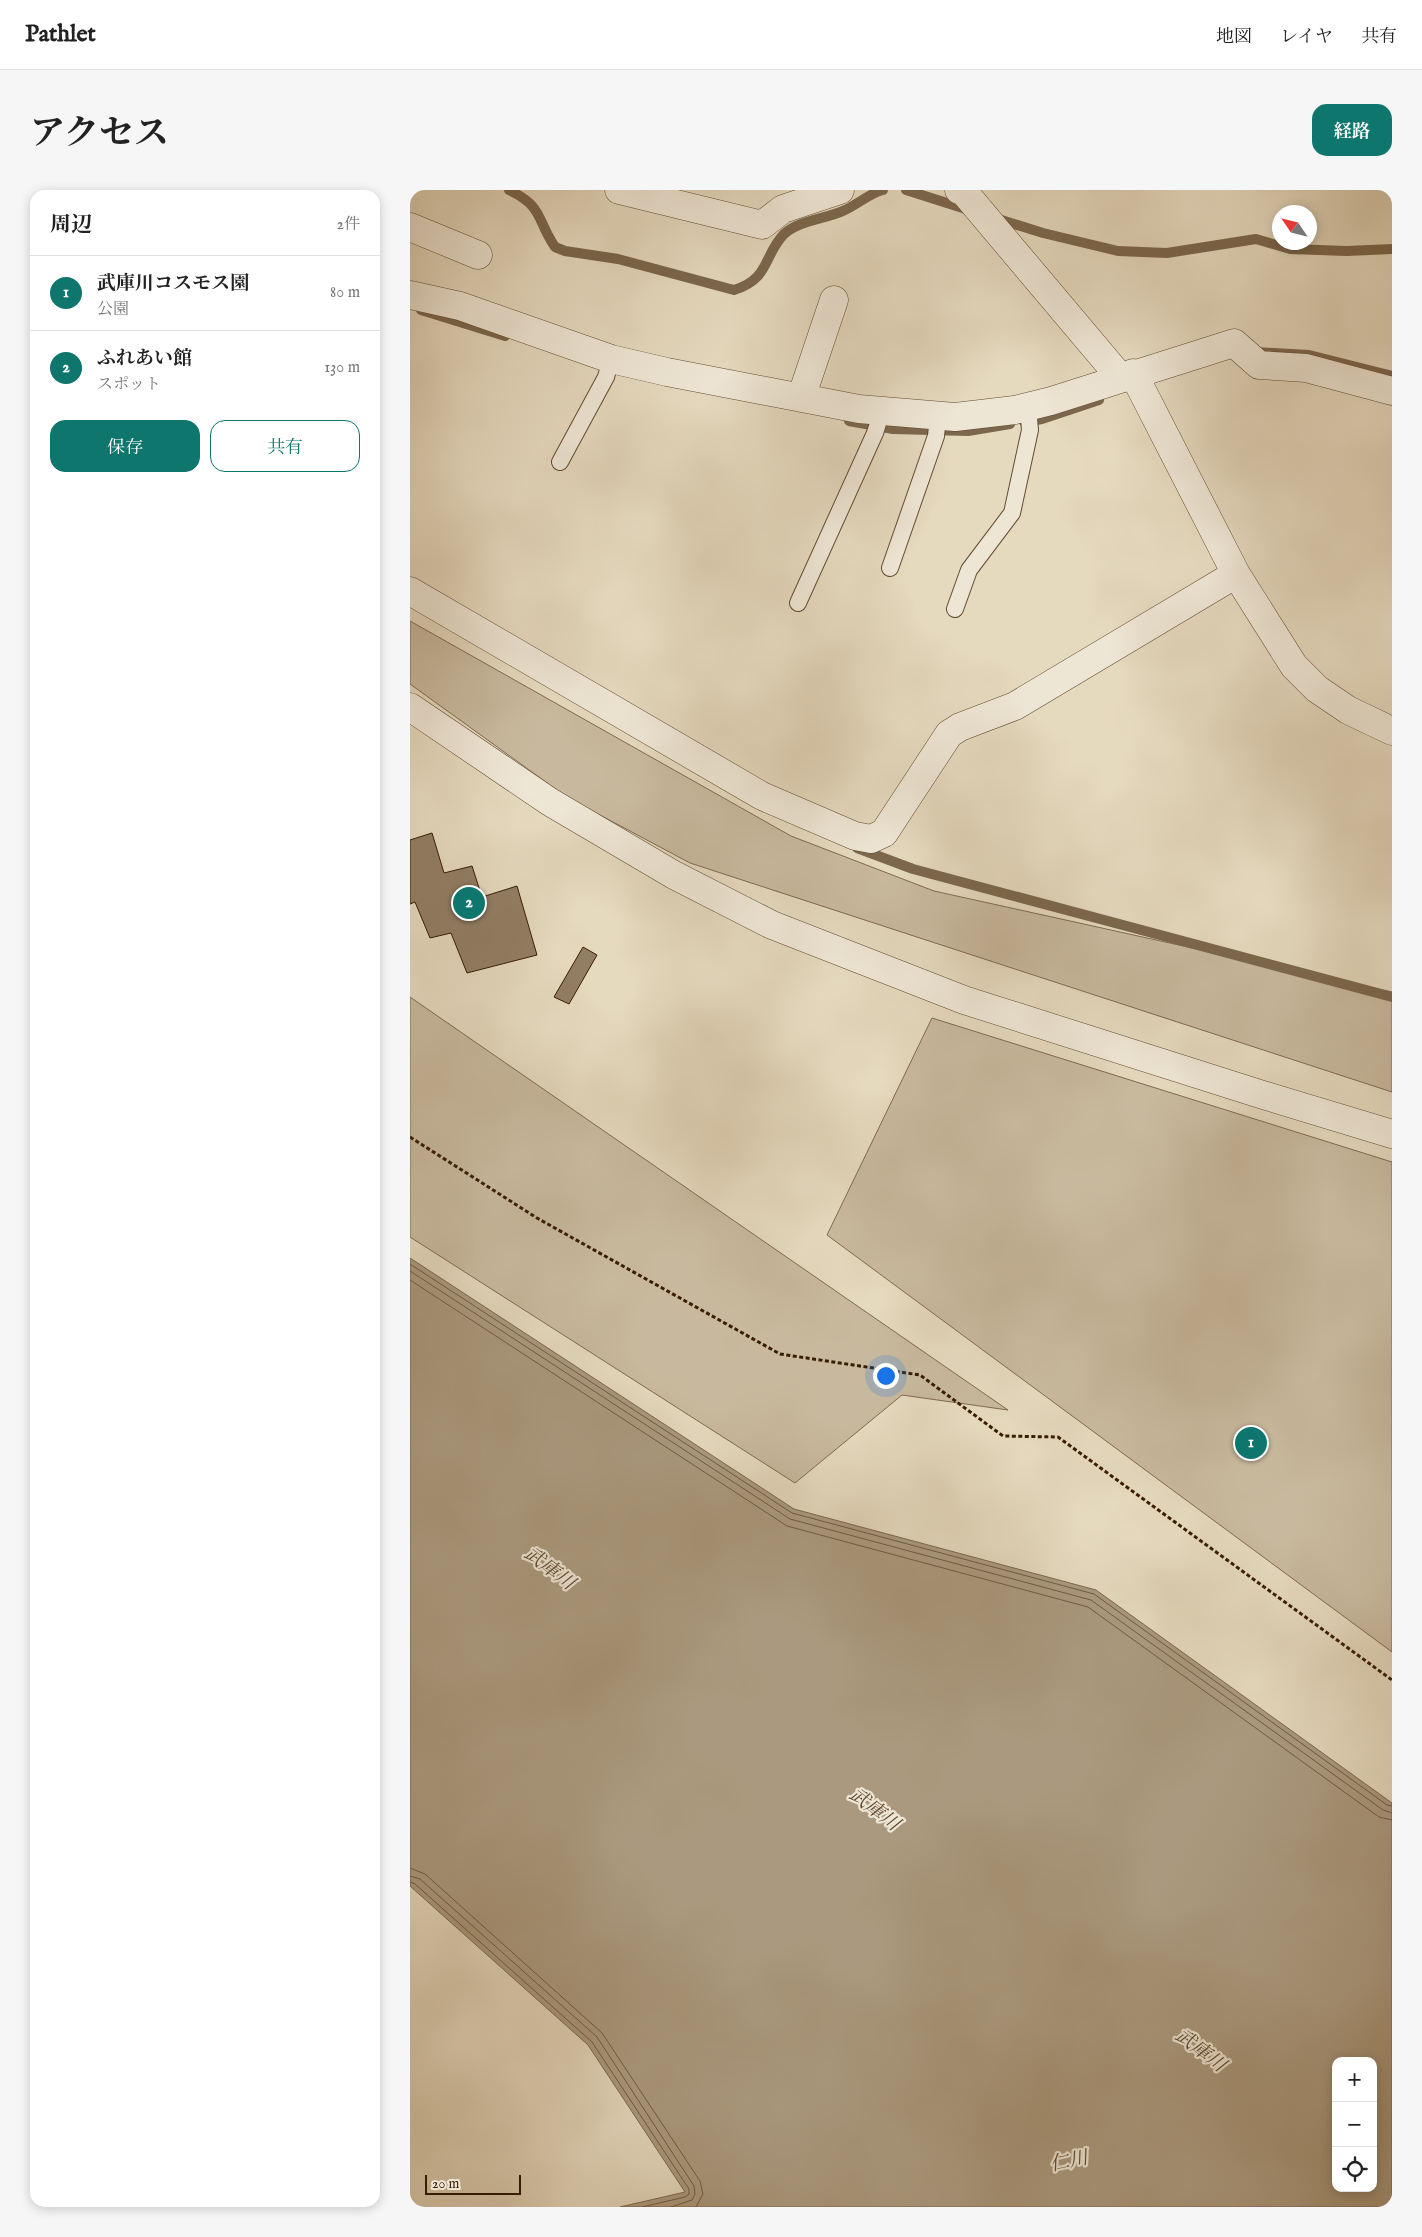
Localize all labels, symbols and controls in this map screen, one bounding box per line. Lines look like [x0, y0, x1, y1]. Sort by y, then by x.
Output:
text: Pathlet [25, 19, 96, 50]
text: 地図 [1216, 26, 1252, 49]
text: レイヤ [1280, 26, 1333, 49]
text: 共有 [1361, 26, 1397, 49]
button: 経路 [1312, 104, 1392, 156]
text: アクセス [30, 112, 169, 157]
north arrow [1272, 205, 1317, 250]
text: 周辺 [50, 212, 92, 239]
text: 2件 [336, 215, 360, 235]
text: 武庫川コスモス園 [97, 272, 249, 296]
text: 1 [63, 283, 69, 303]
text: 80 m [330, 283, 360, 303]
text: 公園 [97, 300, 129, 320]
text: ふれあい館 [97, 347, 192, 371]
text: 2 [62, 358, 70, 378]
text: 130 m [324, 358, 360, 378]
text: スポット [97, 375, 161, 395]
button: 保存 [50, 420, 200, 472]
button: 共有 [210, 420, 360, 472]
pin: 2 [453, 884, 485, 922]
your location [873, 1363, 899, 1389]
pin: 1 [1235, 1424, 1267, 1462]
water label: 武庫川 [519, 1542, 581, 1597]
water label: 武庫川 [844, 1783, 906, 1838]
water label: 武庫川 [1170, 2024, 1232, 2079]
map controls [1332, 2057, 1377, 2192]
button: + [1332, 2057, 1377, 2102]
button: − [1332, 2102, 1377, 2147]
water label: 仁川 [1048, 2146, 1092, 2178]
button: locate [1332, 2147, 1377, 2192]
scale bar [425, 2172, 521, 2195]
text: 20 m [432, 2175, 459, 2193]

